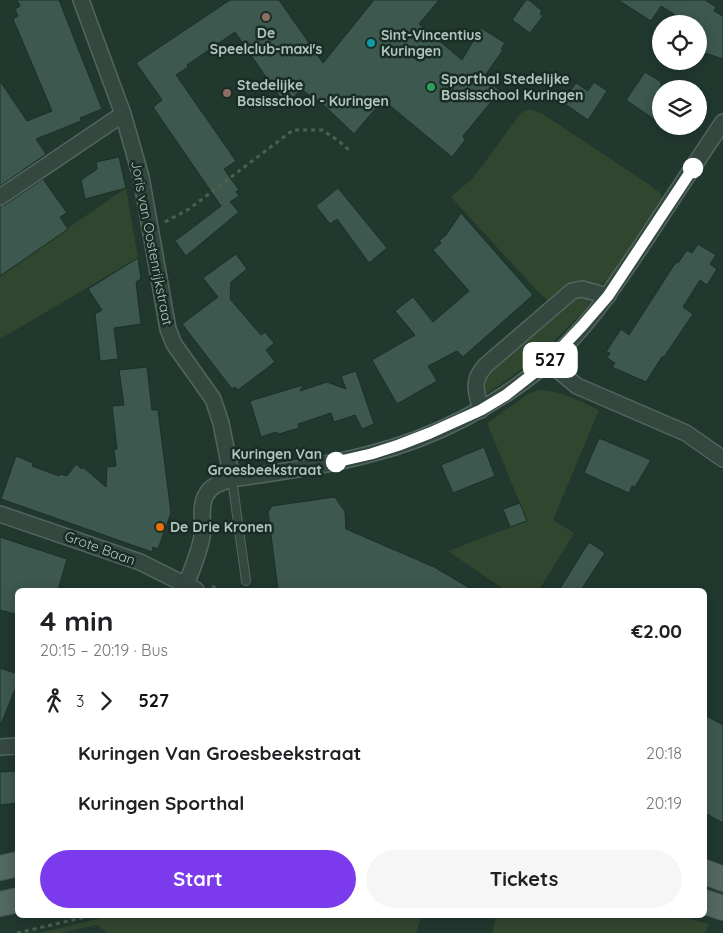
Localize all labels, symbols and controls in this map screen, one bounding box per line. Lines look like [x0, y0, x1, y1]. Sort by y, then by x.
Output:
marker: De Speelclub-maxi's [260, 11, 272, 23]
map controls [652, 15, 707, 135]
button: locate [652, 15, 707, 70]
place label: De Speelclub-maxi's [210, 24, 322, 58]
place label: Sint-Vincentius Kuringen [381, 26, 482, 60]
marker: Sint-Vincentius Kuringen [365, 37, 377, 49]
place label: Sporthal Stedelijke Basisschool Kuringen [441, 70, 583, 104]
place label: Stedelijke Basisschool - Kuringen [237, 76, 389, 110]
button: layers [652, 80, 707, 135]
marker: Sporthal Stedelijke Basisschool Kuringen [425, 81, 437, 93]
marker: Stedelijke Basisschool - Kuringen [221, 87, 233, 99]
unlabelled marker [683, 158, 703, 178]
street label: Joris van Oostenrijkstraat [127, 159, 177, 327]
line badge: 527 [521, 344, 579, 376]
text: 527 [535, 348, 565, 371]
place label: Kuringen Van Groesbeekstraat [208, 445, 322, 479]
marker: Kuringen Van Groesbeekstraat [326, 452, 346, 472]
place label: De Drie Kronen [170, 518, 272, 536]
marker: De Drie Kronen [154, 521, 166, 533]
street label: Grote Baan [62, 527, 138, 569]
text: 4 min [40, 603, 113, 638]
text: €2.00 [631, 619, 682, 643]
text: 20:15 – 20:19 · Bus [40, 640, 168, 660]
icon: walk [40, 687, 68, 715]
icon: forward [92, 687, 120, 715]
text: 527 [138, 689, 169, 712]
text: 3 [76, 691, 84, 711]
text: Kuringen Van Groesbeekstraat [78, 741, 361, 765]
text: 20:18 [646, 743, 682, 763]
text: Kuringen Sporthal [78, 791, 244, 815]
text: 20:19 [646, 793, 682, 813]
button: Start [40, 850, 356, 908]
button: Tickets [366, 850, 682, 908]

